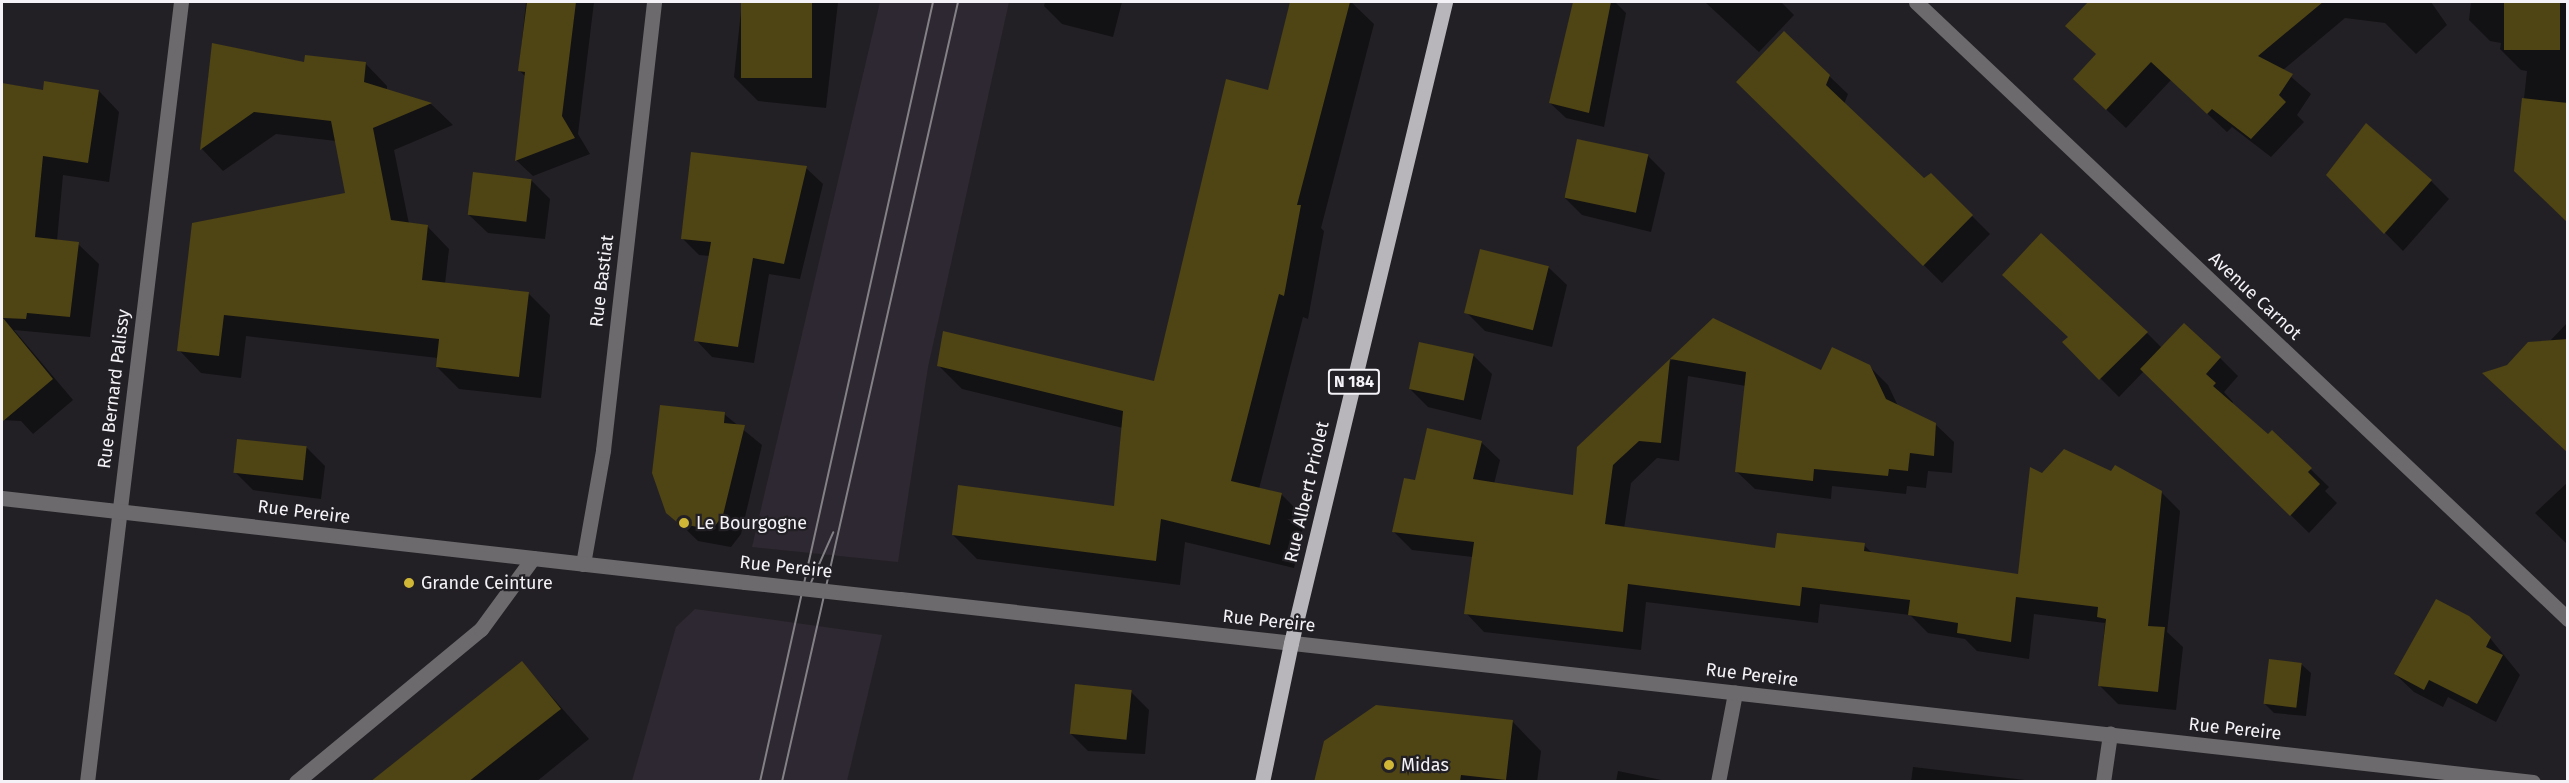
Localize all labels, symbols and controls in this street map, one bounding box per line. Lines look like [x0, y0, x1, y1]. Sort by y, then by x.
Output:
street label: Rue Bastiat [586, 234, 618, 328]
street label: Avenue Carnot [2204, 248, 2306, 344]
street label: Rue Bernard Palissy [93, 308, 135, 470]
road number: N 184 [1327, 369, 1381, 395]
street label: Rue Albert Priolet [1280, 419, 1334, 565]
street label: Rue Pereire [256, 496, 352, 528]
place label: Le Bourgogne [696, 512, 807, 534]
marker: Le Bourgogne [677, 516, 691, 530]
street label: Rue Pereire [739, 551, 833, 583]
place label: Grande Ceinture [421, 572, 553, 594]
marker: Grande Ceinture [402, 576, 416, 590]
street label: Rue Pereire [1222, 605, 1316, 637]
street label: Rue Pereire [1704, 659, 1800, 691]
street label: Rue Pereire [2188, 713, 2282, 745]
place label: Midas [1401, 754, 1449, 776]
marker: Midas [1382, 758, 1396, 772]

